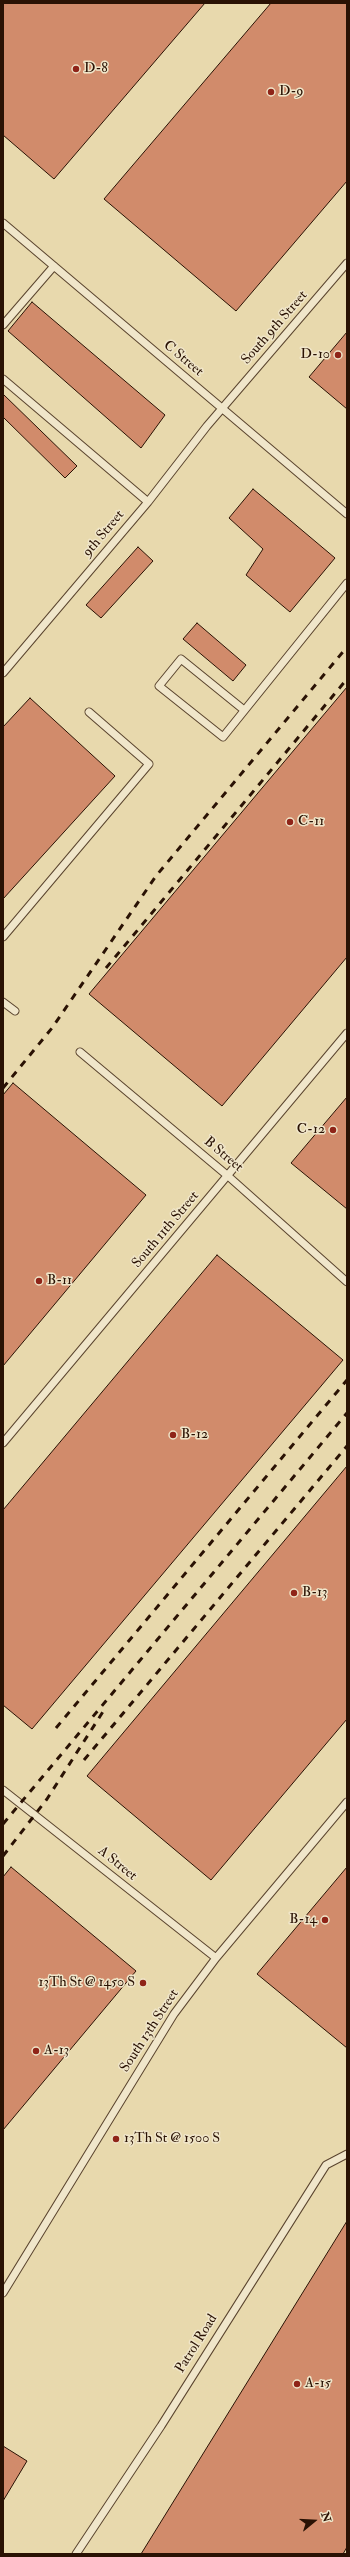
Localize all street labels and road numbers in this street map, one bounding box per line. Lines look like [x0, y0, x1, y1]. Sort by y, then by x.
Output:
street label: South 9th Street [238, 288, 312, 368]
street label: C Street [160, 337, 206, 381]
street label: 9th Street [80, 507, 128, 561]
street label: B Street [200, 1134, 246, 1176]
street label: South 11th Street [129, 1188, 203, 1272]
street label: A Street [94, 1843, 140, 1885]
street label: South 13th Street [117, 1986, 183, 2076]
street label: Patrol Road [172, 2312, 222, 2376]

